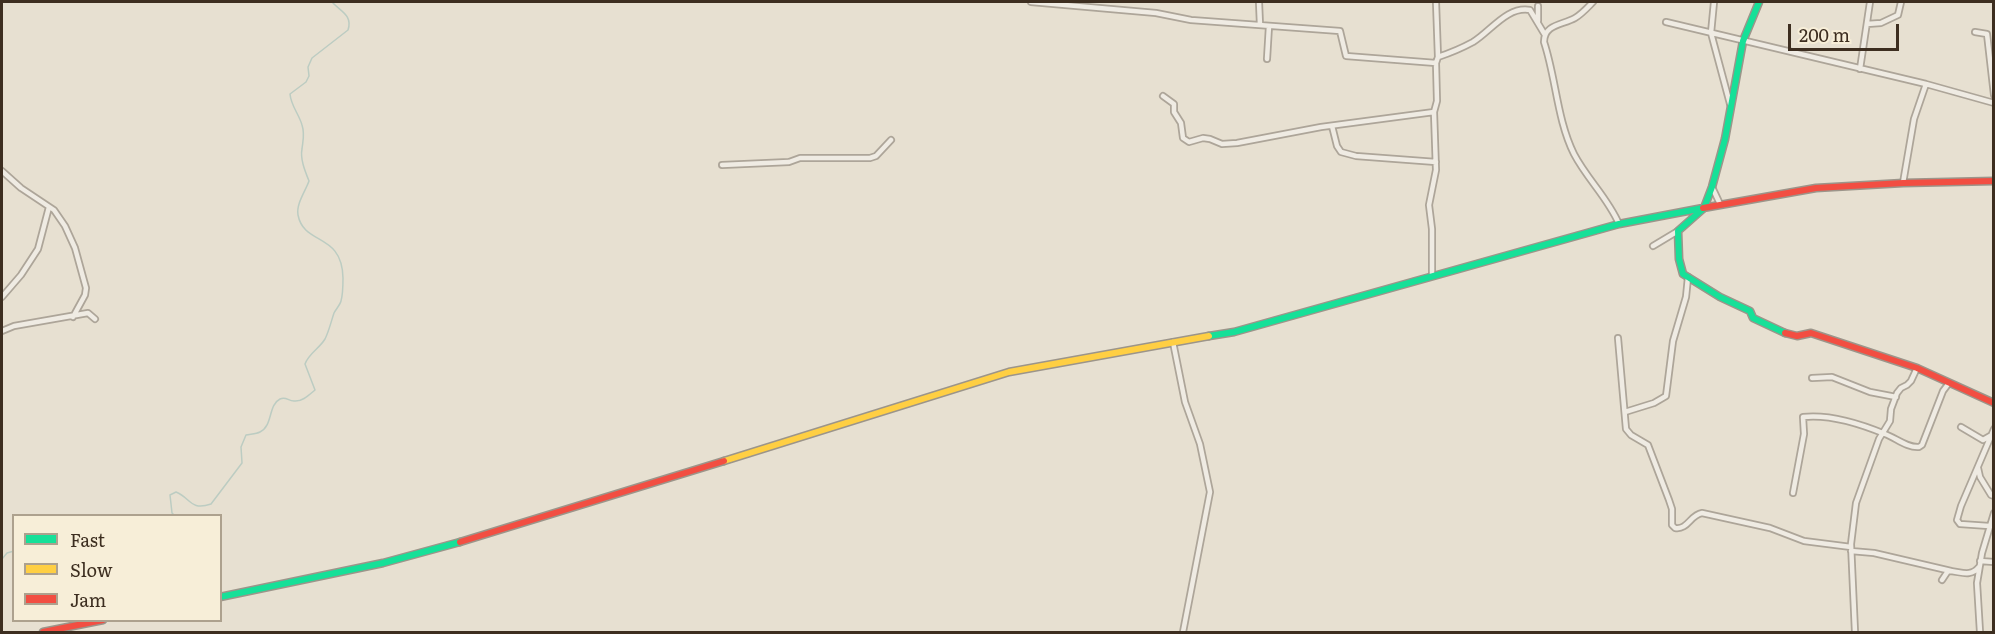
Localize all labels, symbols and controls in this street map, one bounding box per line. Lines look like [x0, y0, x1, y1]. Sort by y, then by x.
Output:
scale bar [1791, 12, 1902, 50]
text: 200 m [1799, 21, 1850, 48]
legend [12, 514, 222, 622]
text: Fast [70, 526, 105, 553]
text: Slow [70, 556, 112, 583]
text: Jam [70, 586, 106, 613]

